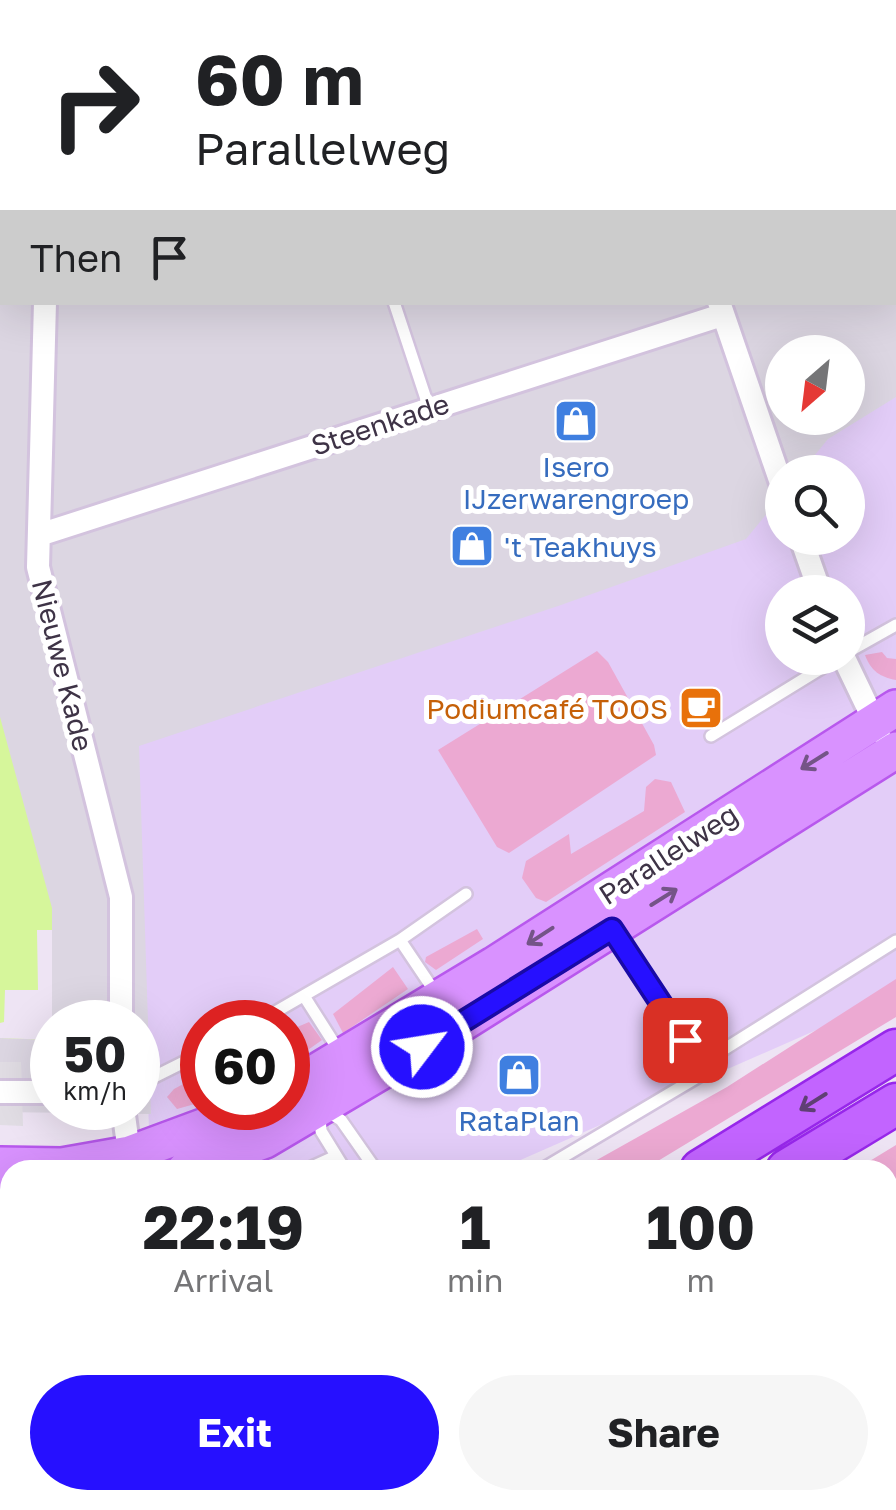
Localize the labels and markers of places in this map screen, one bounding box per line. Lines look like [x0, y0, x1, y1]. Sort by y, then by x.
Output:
shop icon: Isero IJzerwarengroep [553, 398, 599, 444]
place label: Isero IJzerwarengroep [463, 450, 689, 515]
shop icon: 't Teakhuys [449, 523, 495, 569]
place label: 't Teakhuys [504, 530, 657, 563]
cafe icon: Podiumcafé TOOS [678, 685, 724, 731]
place label: Podiumcafé TOOS [426, 692, 668, 725]
pin [643, 998, 728, 1083]
shop icon: RataPlan [496, 1052, 542, 1098]
place label: RataPlan [458, 1104, 580, 1137]

